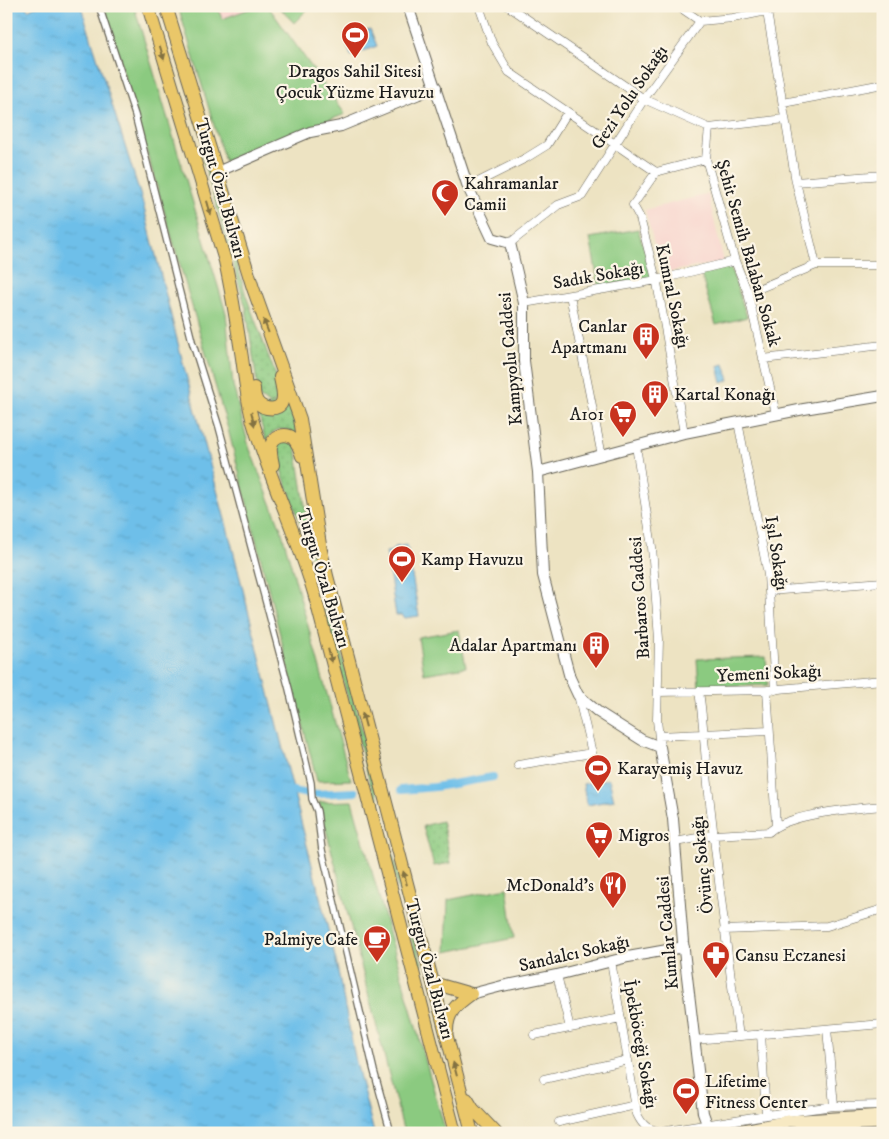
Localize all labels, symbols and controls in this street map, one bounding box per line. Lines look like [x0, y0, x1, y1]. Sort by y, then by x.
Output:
sports icon: Dragos Sahil Sitesi Çocuk Yüzme Havuzu [340, 20, 370, 59]
street label: Gezi Yolu Sokağı [587, 41, 673, 154]
one-way arrow [159, 46, 167, 61]
place label: Dragos Sahil Sitesi Çocuk Yüzme Havuzu [276, 61, 434, 104]
street label: Turgut Özal Bulvarı [190, 116, 251, 261]
street label: Şehit Semih Balaban Sokak [711, 157, 785, 350]
place label: Kahramanlar Camii [464, 173, 559, 216]
mosque icon: Kahramanlar Camii [430, 178, 460, 217]
one-way arrow [206, 201, 214, 216]
street label: Kumral Sokağı [650, 242, 694, 351]
street label: Sadık Sokağı [551, 257, 645, 295]
street label: Kampyolu Caddesi [494, 291, 528, 426]
place label: Canlar Apartmanı [551, 316, 627, 359]
one-way arrow [262, 318, 270, 333]
building icon: Canlar Apartmanı [631, 321, 661, 360]
building icon: Kartal Konağı [640, 379, 670, 418]
place label: Kartal Konağı [674, 384, 775, 406]
supermarket icon: A101 [608, 399, 638, 438]
place label: A101 [570, 404, 604, 426]
one-way arrow [249, 411, 257, 426]
street label: Turgut Özal Bulvarı [291, 506, 355, 651]
street label: Işıl Sokağı [759, 514, 793, 592]
street label: Barbaros Caddesi [625, 536, 655, 660]
sports icon: Kamp Havuzu [387, 544, 417, 583]
place label: Kamp Havuzu [421, 549, 524, 571]
building icon: Adalar Apartmanı [581, 630, 611, 669]
place label: Adalar Apartmanı [449, 635, 577, 657]
one-way arrow [326, 649, 334, 664]
street label: Yemeni Sokağı [716, 660, 822, 688]
one-way arrow [360, 713, 368, 728]
sports icon: Karayemiş Havuz [583, 753, 613, 792]
place label: Karayemiş Havuz [617, 758, 743, 780]
street label: Övünç Sokağı [687, 815, 719, 915]
supermarket icon: Migros [584, 820, 614, 859]
place label: Migros [618, 825, 669, 847]
one-way arrow [401, 870, 409, 885]
restaurant icon: McDonald's [598, 870, 628, 909]
place label: McDonald's [506, 875, 594, 897]
street label: Kumlar Caddesi [652, 875, 684, 991]
street label: Turgut Özal Bulvarı [400, 897, 458, 1042]
cafe icon: Palmiye Cafe [362, 924, 392, 963]
place label: Palmiye Cafe [264, 929, 358, 951]
street label: Sandalcı Sokağı [517, 931, 632, 977]
pharmacy icon: Cansu Eczanesi [701, 940, 731, 979]
place label: Cansu Eczanesi [735, 945, 846, 967]
street label: İpekböceği Sokağı [618, 978, 663, 1110]
one-way arrow [451, 1061, 459, 1076]
place label: Lifetime Fitness Center [705, 1071, 808, 1114]
sports icon: Lifetime Fitness Center [671, 1076, 701, 1115]

